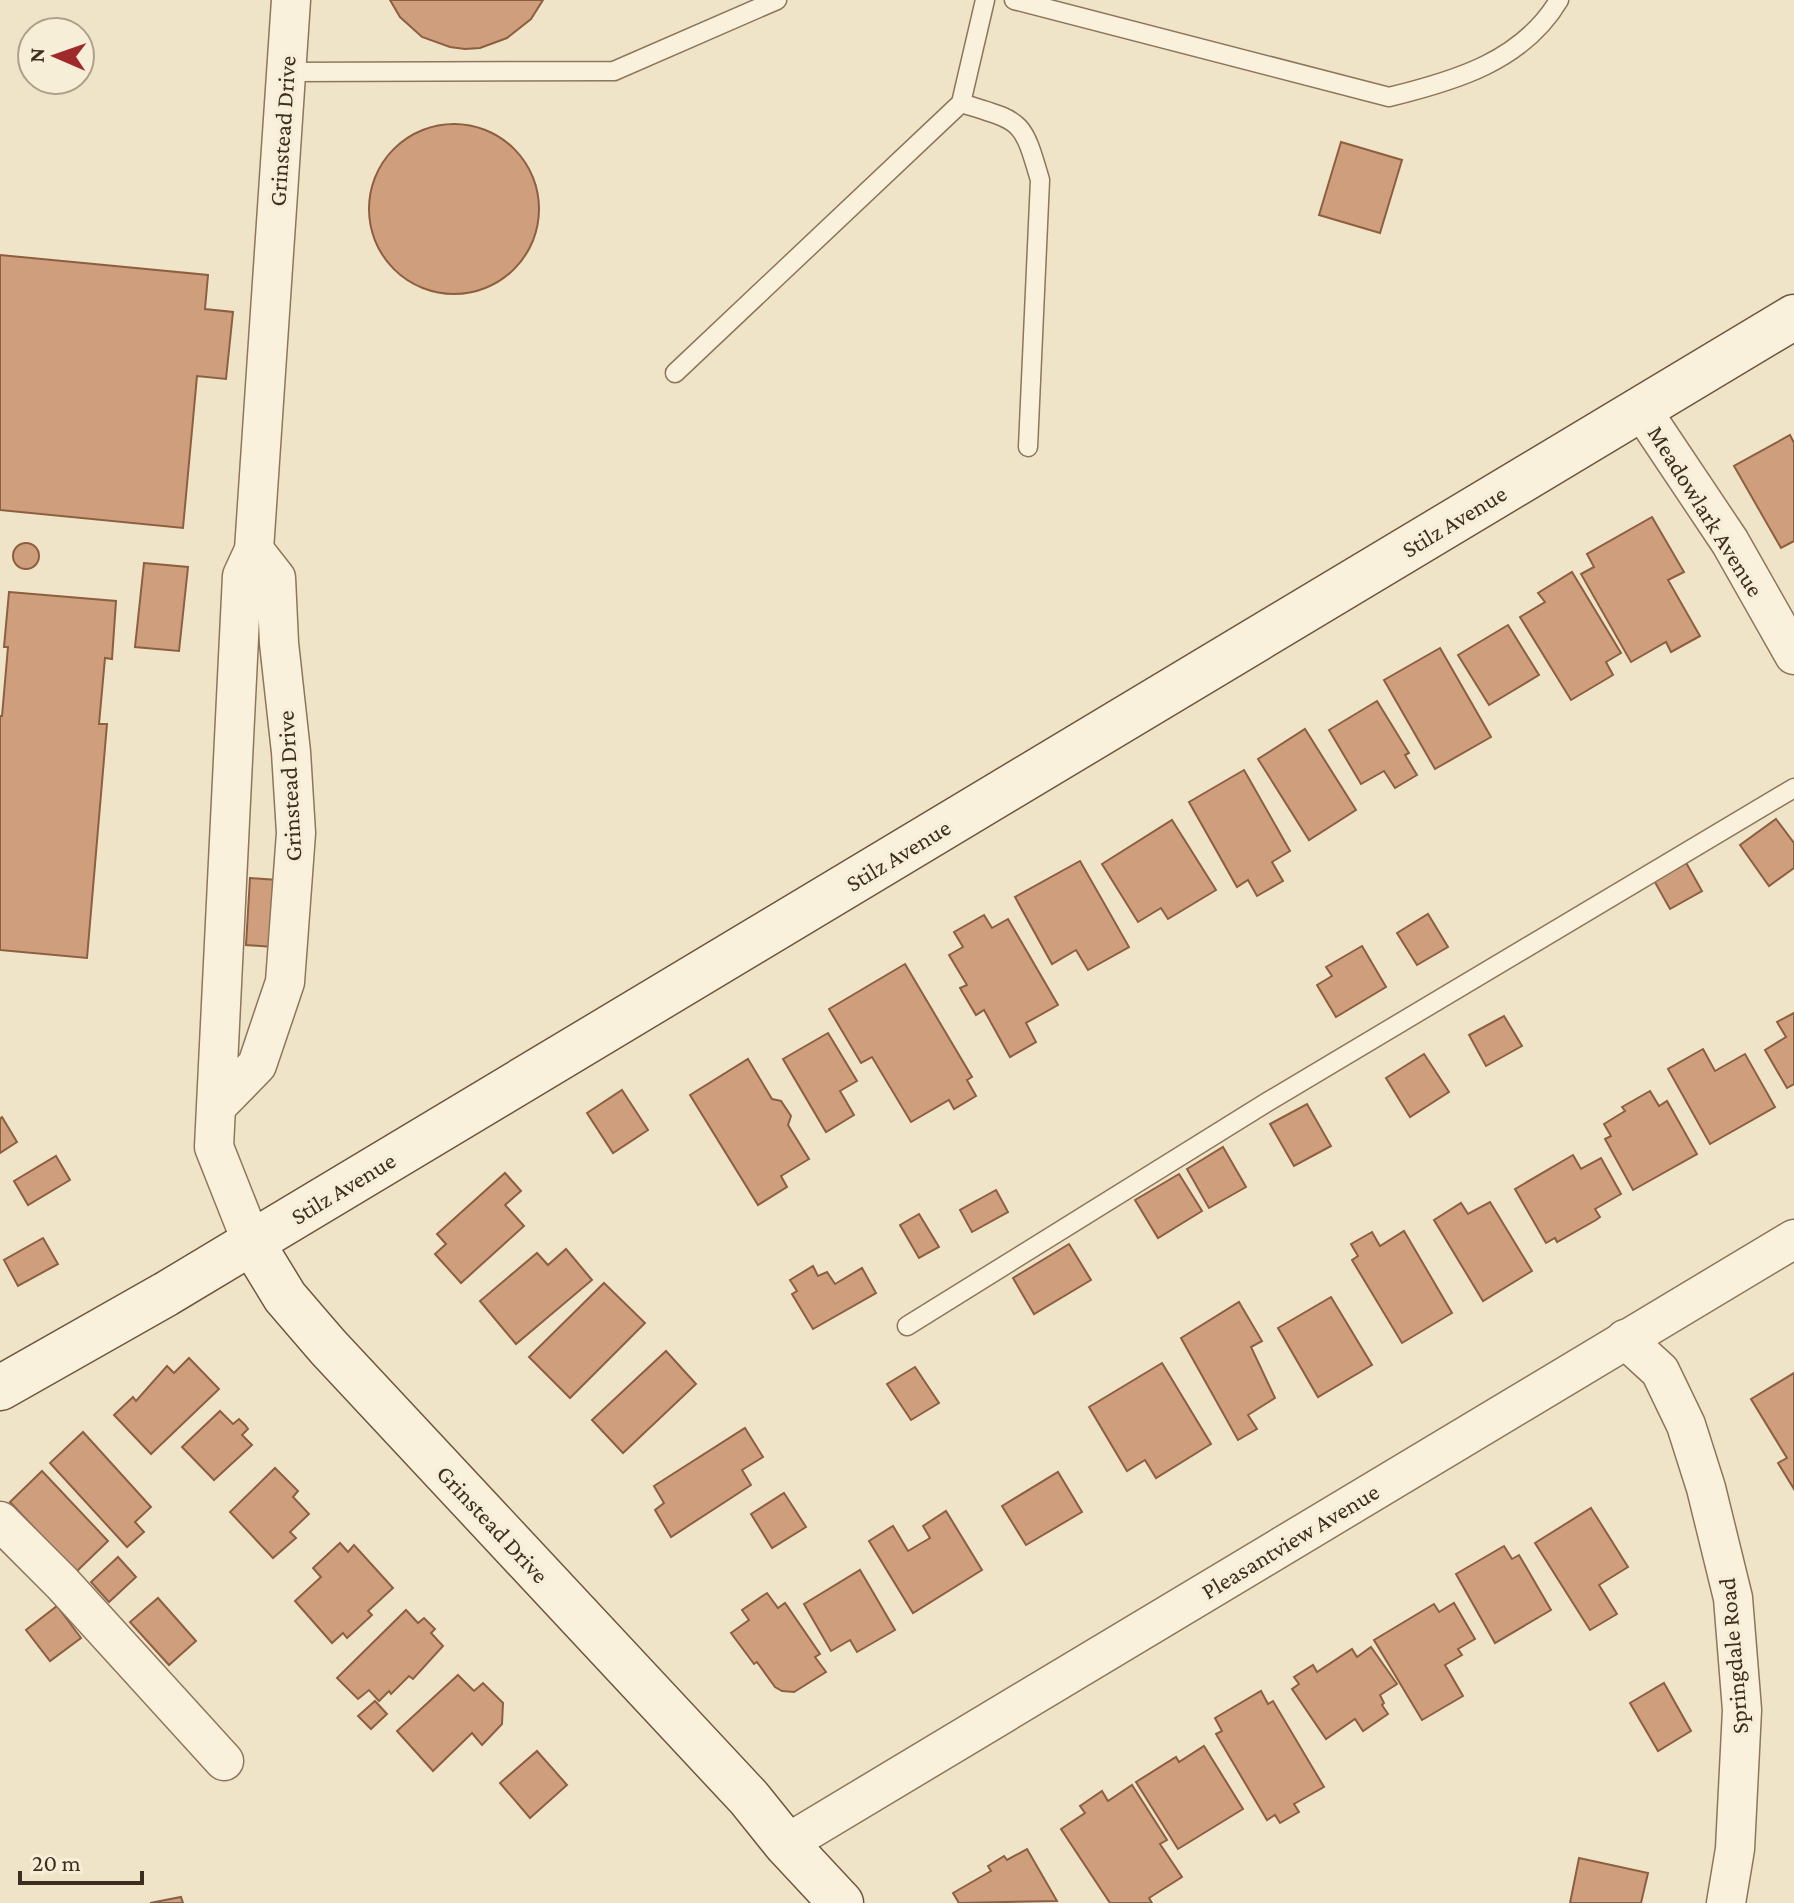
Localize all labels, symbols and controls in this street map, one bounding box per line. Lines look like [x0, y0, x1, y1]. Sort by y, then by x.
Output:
north arrow [16, 16, 96, 96]
text: N [24, 47, 49, 63]
street label: Grinstead Drive [263, 55, 301, 207]
street label: Meadowlark Avenue [1643, 421, 1769, 601]
street label: Stilz Avenue [1397, 479, 1511, 563]
street label: Grinstead Drive [272, 710, 306, 862]
street label: Stilz Avenue [841, 813, 955, 897]
street label: Stilz Avenue [286, 1146, 400, 1230]
street label: Grinstead Drive [432, 1460, 554, 1588]
street label: Pleasantview Avenue [1196, 1477, 1384, 1605]
street label: Springdale Road [1713, 1576, 1753, 1735]
scale bar [20, 1835, 142, 1885]
text: 20 m [32, 1849, 81, 1876]

